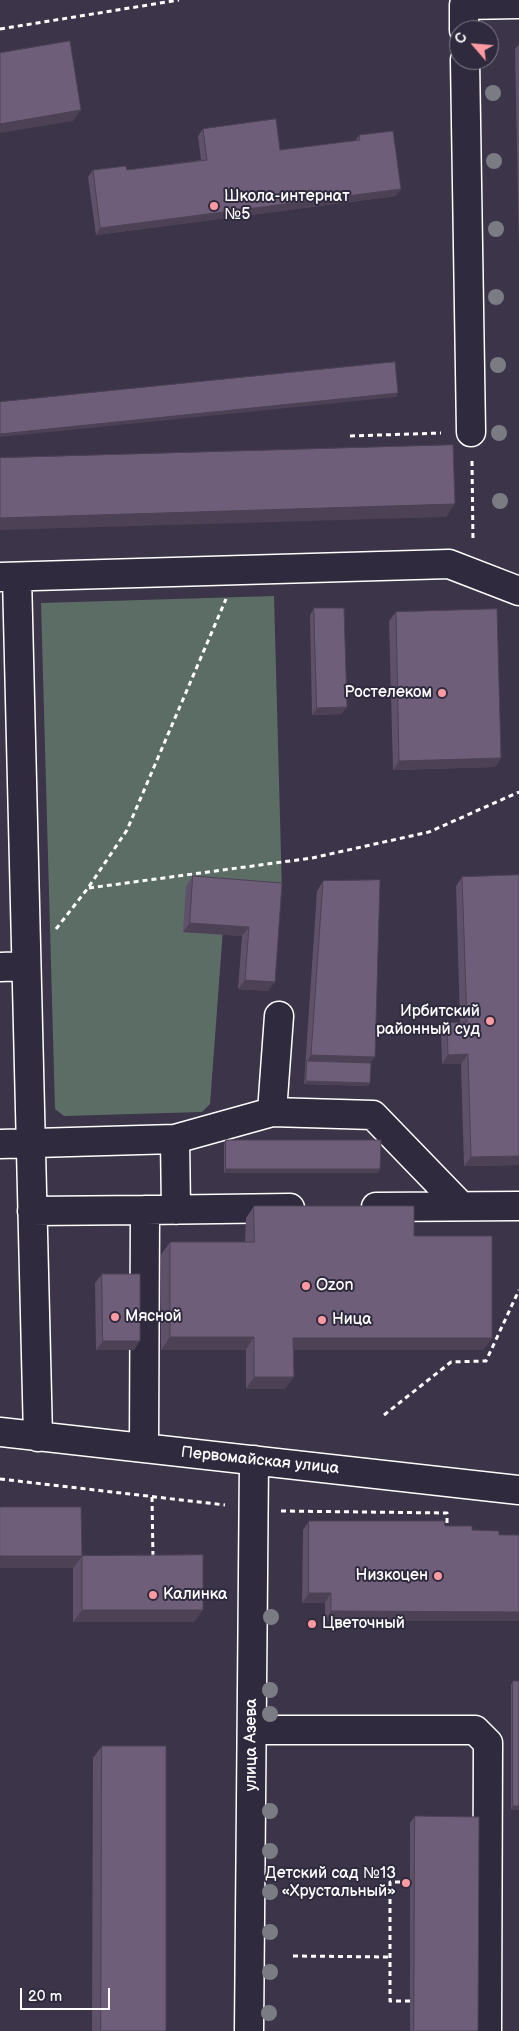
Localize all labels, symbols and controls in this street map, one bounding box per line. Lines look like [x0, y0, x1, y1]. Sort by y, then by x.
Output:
north arrow [449, 20, 499, 70]
text: С [451, 30, 471, 47]
place label: Школа-интернат №5 [224, 187, 350, 225]
marker: Школа-интернат №5 [208, 200, 220, 212]
place label: Ростелеком [344, 683, 432, 703]
marker: Ростелеком [436, 687, 448, 699]
place label: Ирбитский районный суд [376, 1002, 480, 1040]
marker: Ирбитский районный суд [484, 1015, 496, 1027]
place label: Ozon [316, 1276, 354, 1296]
marker: Ozon [300, 1280, 312, 1292]
place label: Мясной [125, 1307, 182, 1327]
place label: Ница [332, 1310, 372, 1330]
marker: Мясной [109, 1311, 121, 1323]
marker: Ница [316, 1314, 328, 1326]
street label: Первомайская улица [180, 1443, 340, 1479]
place label: Низкоцен [356, 1566, 428, 1586]
marker: Низкоцен [432, 1570, 444, 1582]
place label: Калинка [163, 1585, 228, 1605]
marker: Калинка [147, 1589, 159, 1601]
place label: Цветочный [322, 1614, 405, 1634]
marker: Цветочный [306, 1618, 318, 1630]
street label: улица Азева [242, 1699, 262, 1791]
place label: Детский сад №13 «Хрустальный» [265, 1864, 396, 1902]
marker: Детский сад №13 «Хрустальный» [400, 1877, 412, 1889]
scale bar [22, 1978, 112, 2010]
text: 20 m [28, 1987, 62, 2006]

